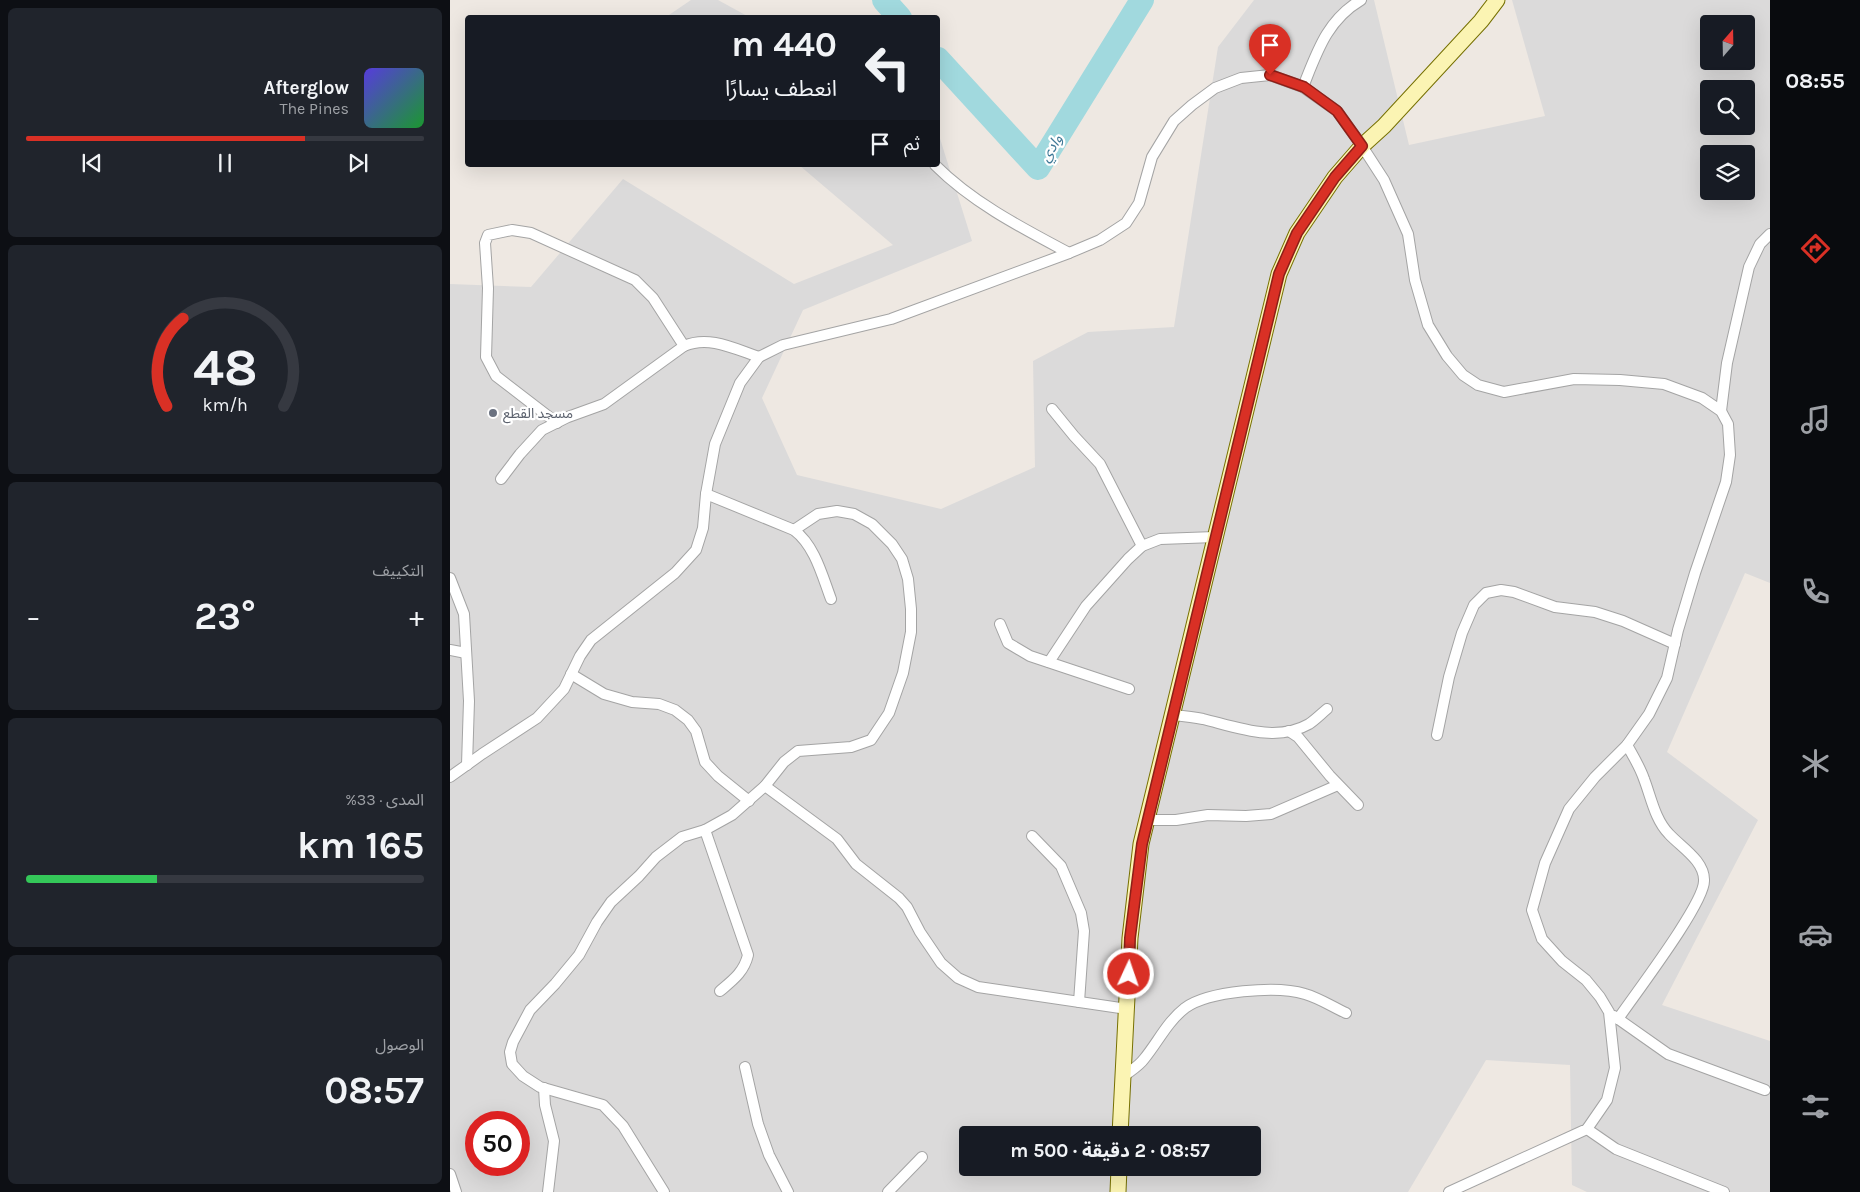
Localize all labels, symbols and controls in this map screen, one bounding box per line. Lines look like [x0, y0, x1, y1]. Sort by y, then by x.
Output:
north arrow [1700, 15, 1755, 70]
map controls [1700, 15, 1755, 200]
text: 440 m [731, 24, 837, 65]
pin [1249, 24, 1291, 75]
icon: arrive [1256, 31, 1284, 59]
icon: left [855, 35, 920, 100]
text: 08:55 [1785, 68, 1845, 94]
text: انعطف يسارًا [725, 76, 837, 102]
text: Afterglow [263, 77, 349, 99]
button: search [1700, 80, 1755, 135]
text: The Pines [279, 99, 349, 118]
icon: arrive [866, 130, 894, 158]
water label: وادي [1036, 131, 1069, 166]
text: ثم [904, 133, 920, 155]
button: layers [1700, 145, 1755, 200]
icon: previous [78, 149, 106, 177]
icon: pause [211, 149, 239, 177]
icon: next [344, 149, 372, 177]
icon: directions [1798, 231, 1833, 266]
text: 48 [193, 337, 257, 398]
text: km/h [202, 395, 248, 416]
icon: music [1798, 402, 1833, 437]
place label: مسجد القطع [503, 405, 573, 424]
marker: مسجد القطع [487, 407, 499, 419]
text: التكييف [372, 561, 424, 580]
icon: phone [1798, 574, 1833, 609]
text: 23° [194, 594, 256, 639]
text: − [26, 600, 41, 633]
text: + [409, 600, 424, 633]
icon: climate [1798, 746, 1833, 781]
text: المدى · 33% [345, 790, 424, 809]
text: 165 km [297, 823, 424, 868]
icon: car [1798, 917, 1833, 952]
position arrow [1102, 947, 1154, 999]
text: الوصول [375, 1035, 424, 1054]
text: 08:57 [324, 1068, 424, 1113]
icon: filters [1798, 1089, 1833, 1124]
speed limit sign: 50 [465, 1111, 530, 1176]
text: 08:57 · 2 دقيقة · 500 m [1010, 1140, 1210, 1162]

